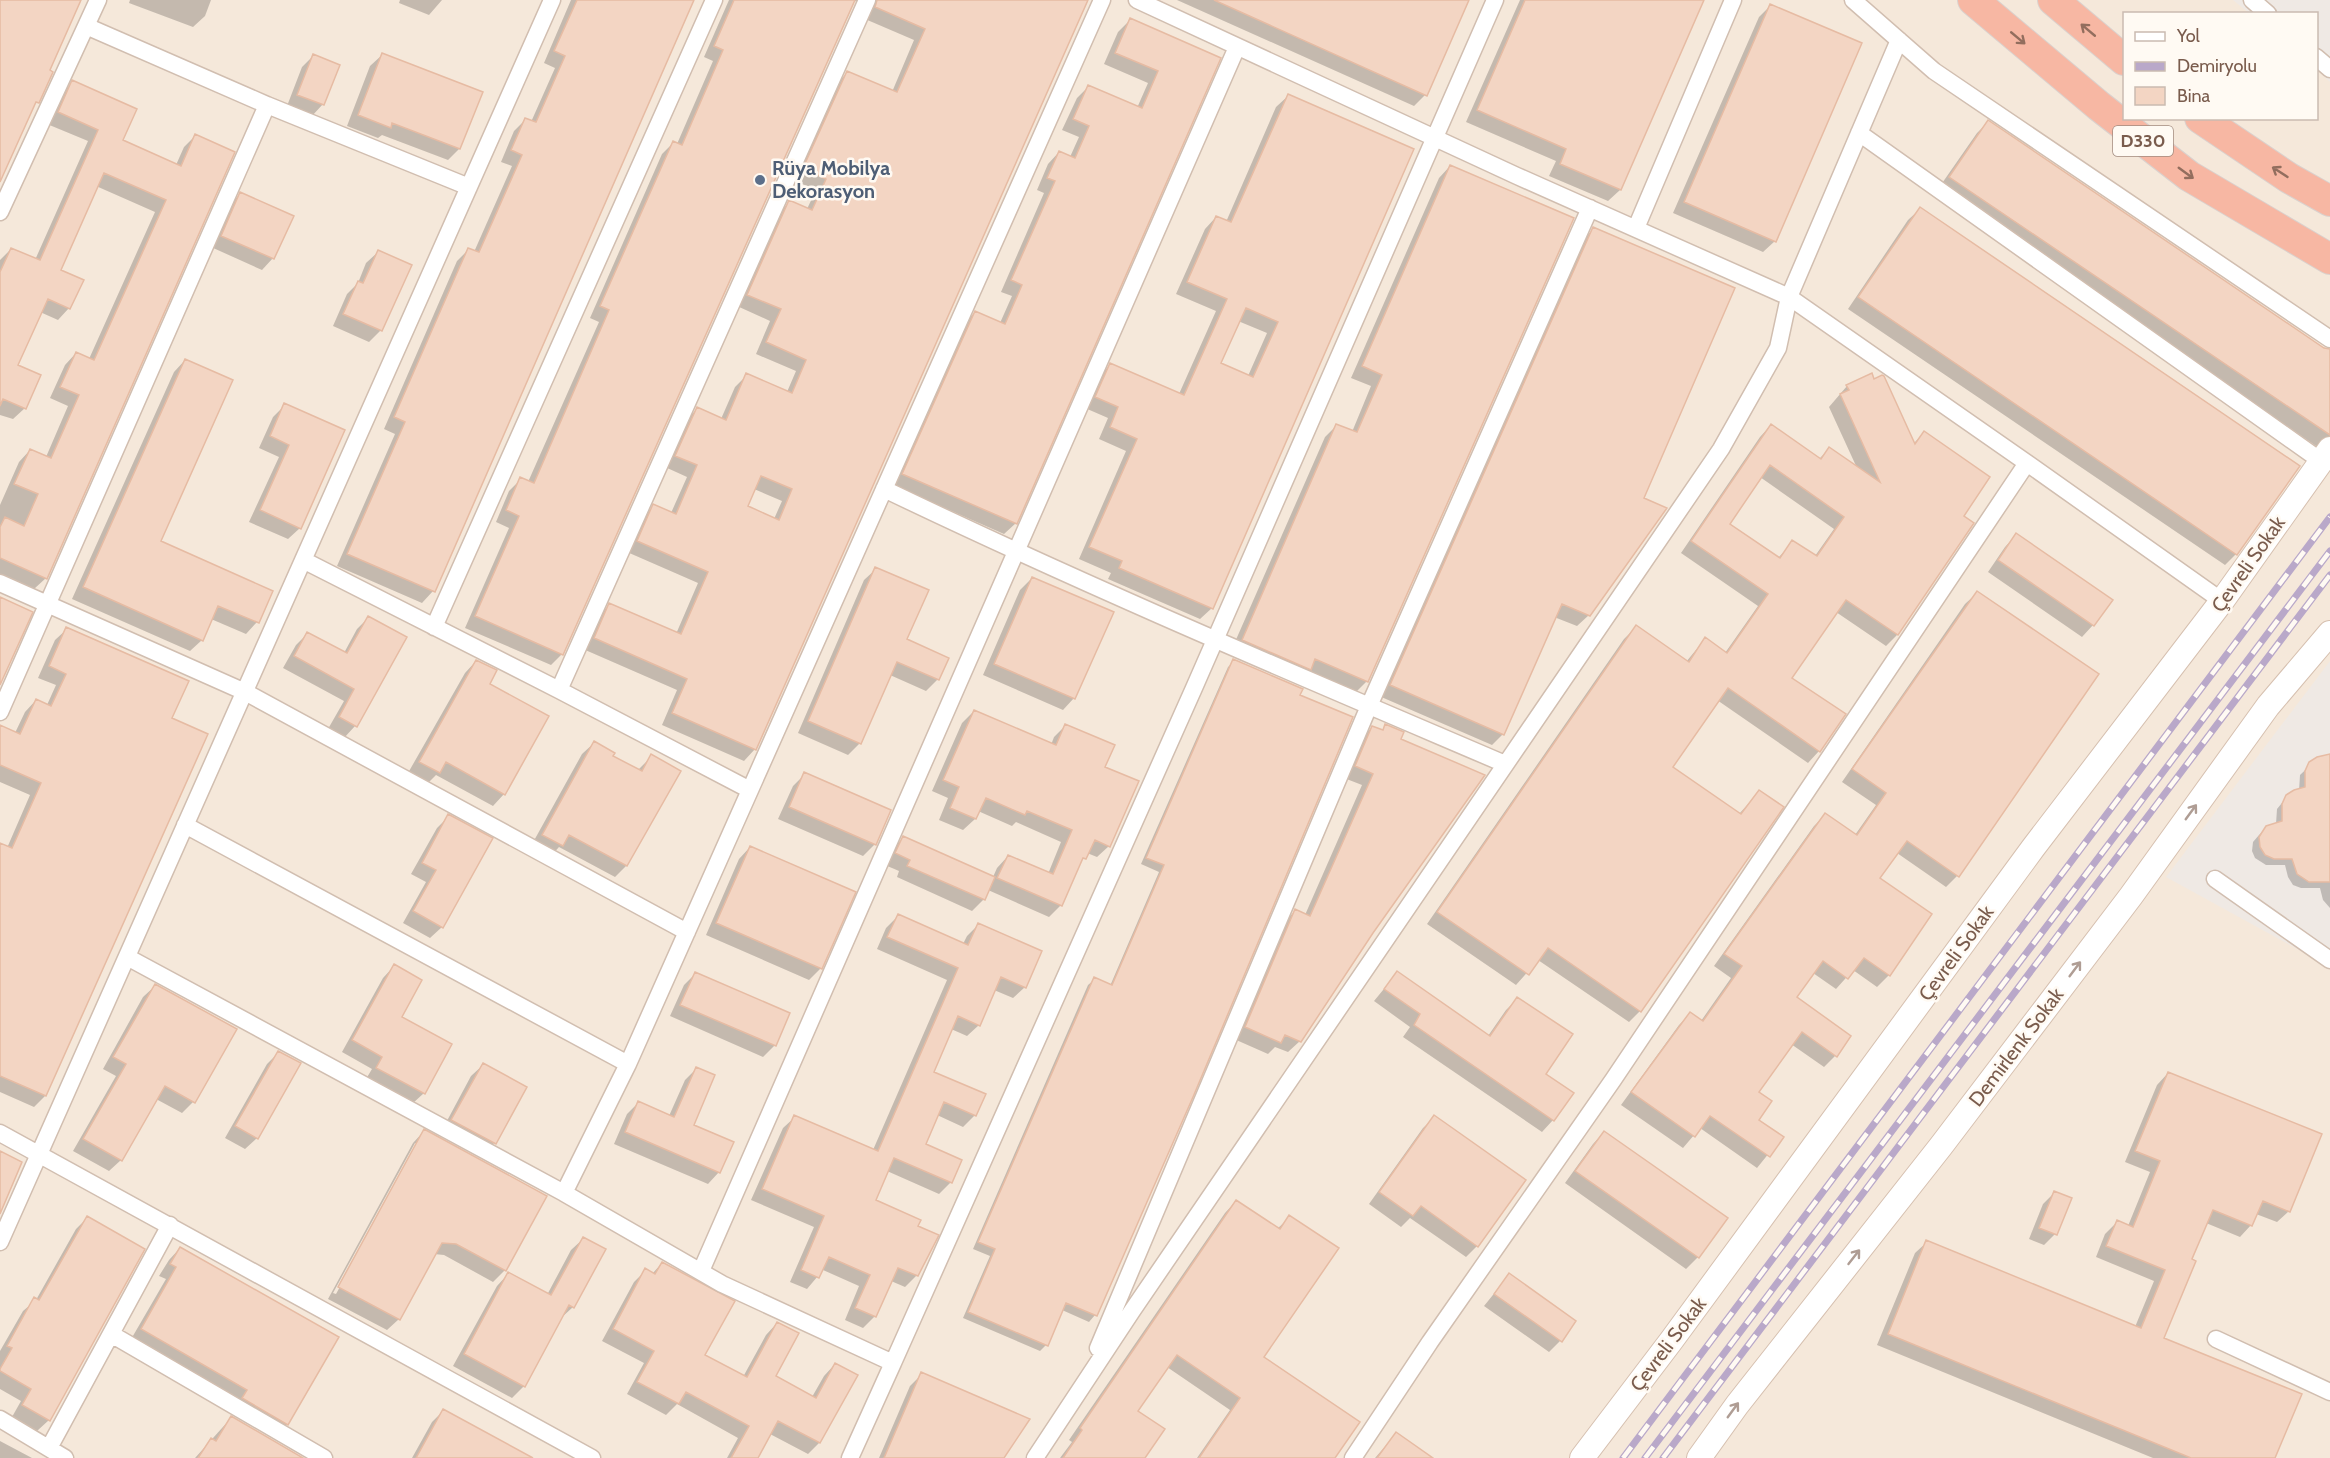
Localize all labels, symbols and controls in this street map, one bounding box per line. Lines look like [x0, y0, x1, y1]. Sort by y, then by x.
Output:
legend [2123, 12, 2318, 120]
one-way arrow [2081, 24, 2097, 37]
text: Yol [2176, 25, 2201, 47]
one-way arrow [2010, 31, 2025, 45]
text: Demiryolu [2177, 55, 2257, 77]
text: Bina [2177, 85, 2211, 107]
road number: D330 [2113, 126, 2173, 156]
place label: Rüya Mobilya Dekorasyon [772, 156, 890, 203]
one-way arrow [2271, 165, 2288, 178]
one-way arrow [2178, 167, 2194, 179]
marker: Rüya Mobilya Dekorasyon [753, 173, 767, 187]
street label: Çevreli Sokak [2206, 511, 2290, 617]
one-way arrow [2185, 805, 2197, 821]
street label: Çevreli Sokak [1913, 901, 1999, 1005]
one-way arrow [2069, 962, 2081, 978]
street label: Demirlenk Sokak [1964, 983, 2068, 1111]
one-way arrow [1847, 1249, 1860, 1265]
street label: Çevreli Sokak [1625, 1292, 1711, 1396]
one-way arrow [1727, 1403, 1740, 1419]

